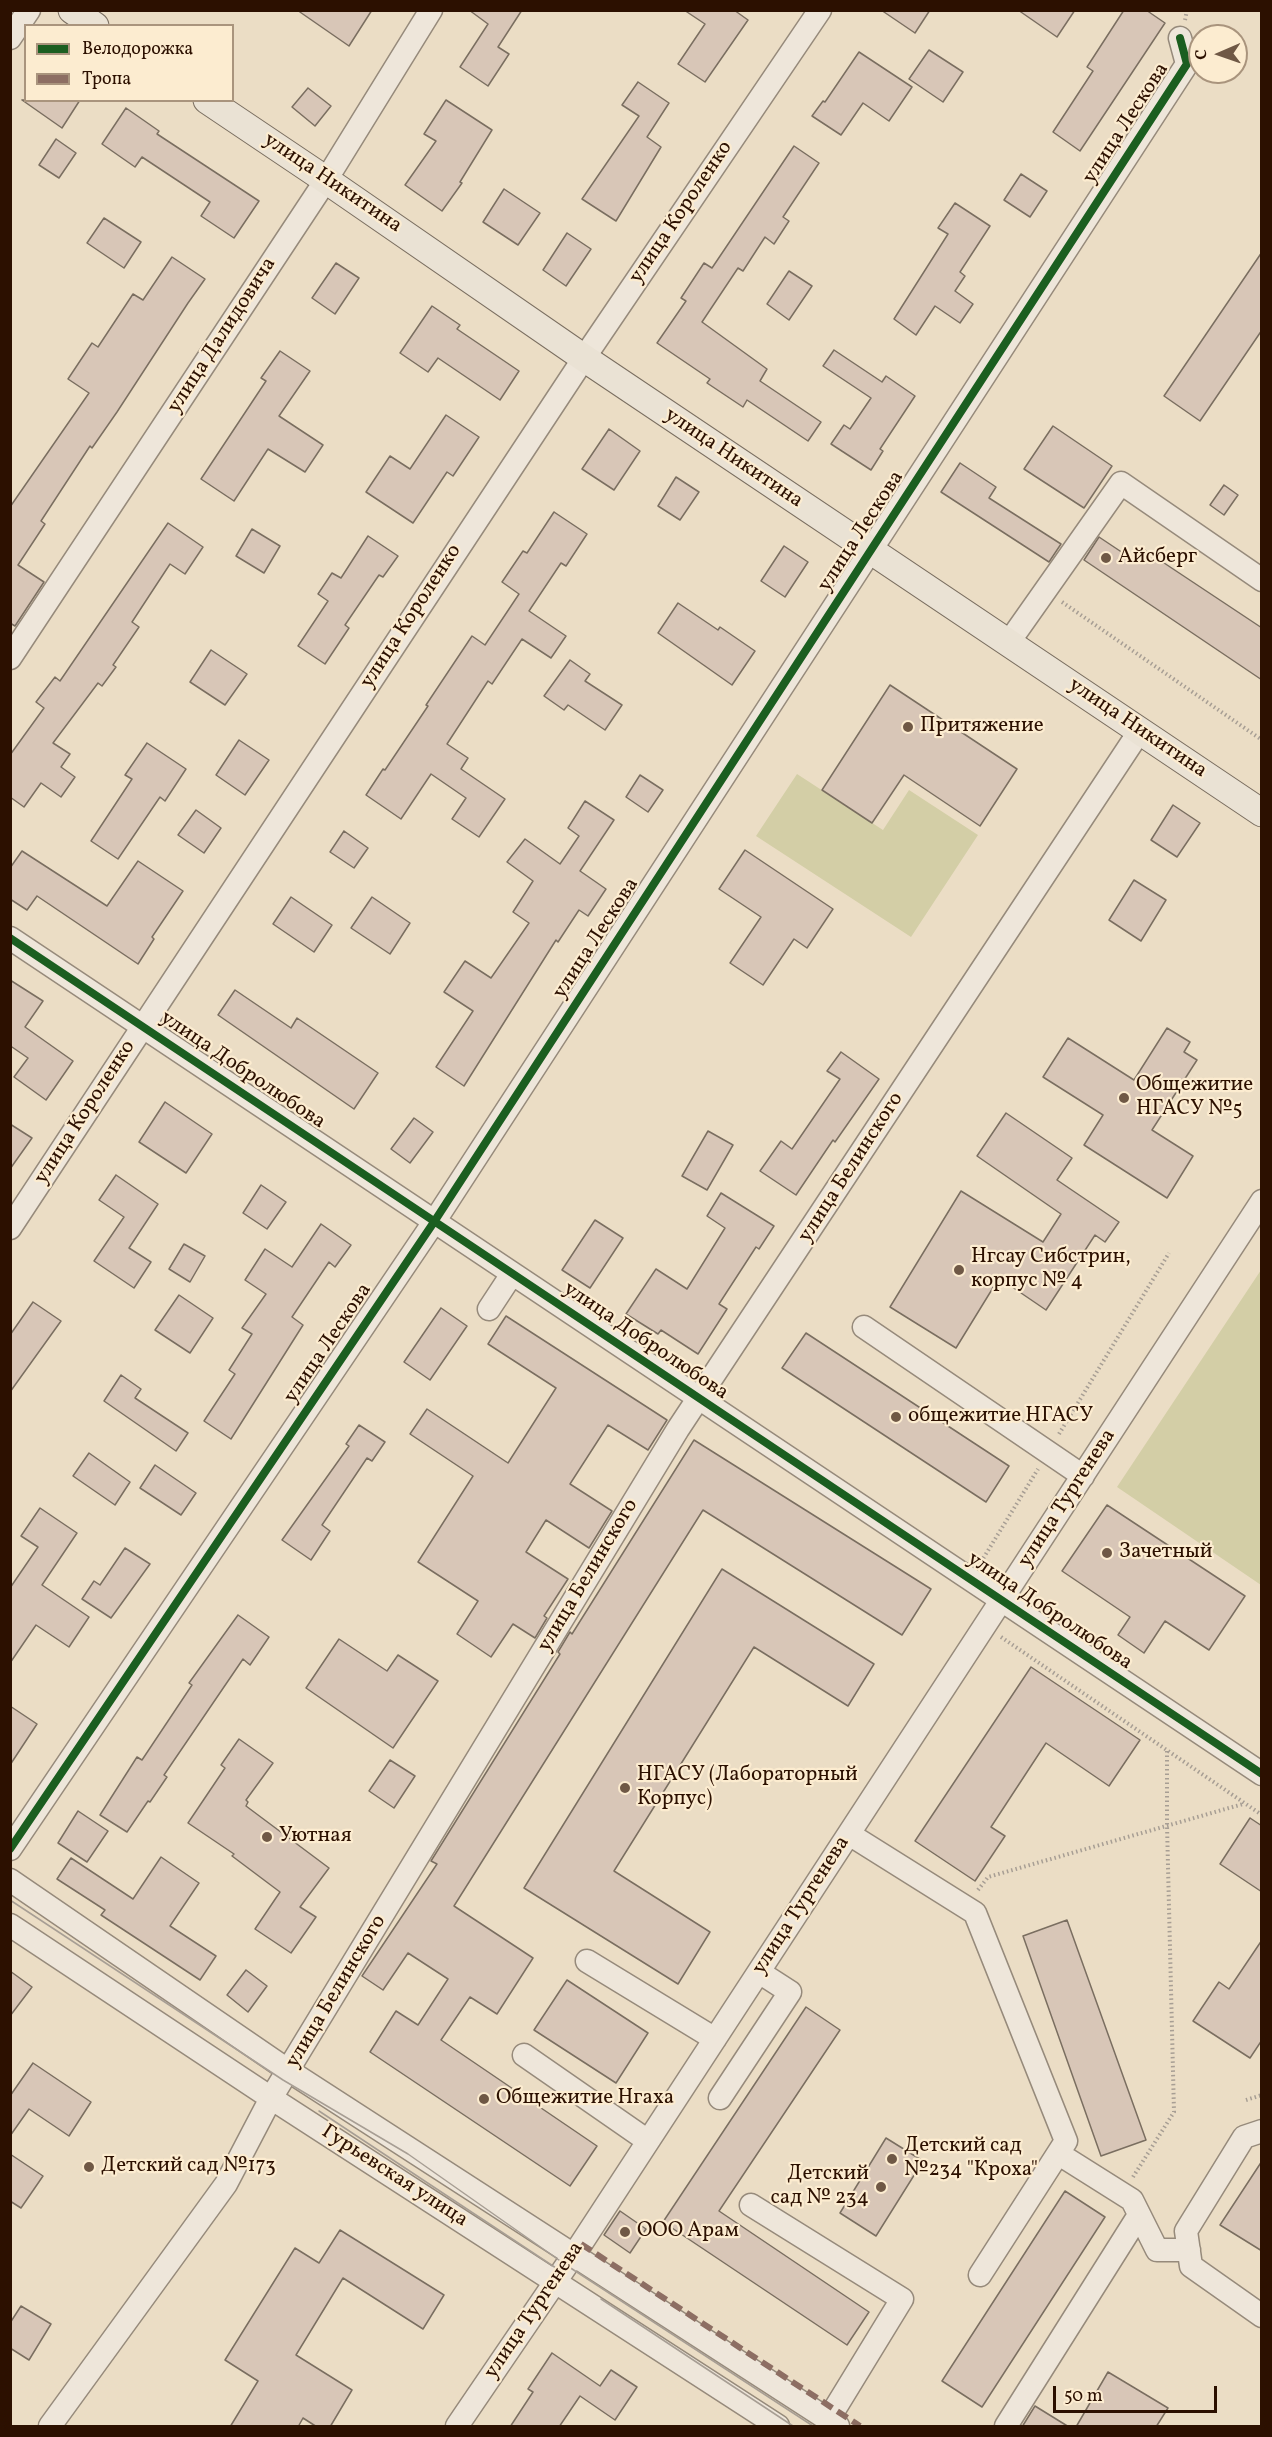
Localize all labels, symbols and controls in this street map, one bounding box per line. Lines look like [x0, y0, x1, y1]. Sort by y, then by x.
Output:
legend [24, 24, 234, 102]
north arrow [1188, 24, 1248, 84]
text: Велодорожка [82, 37, 193, 62]
text: С [1191, 49, 1213, 60]
street label: улица Лескова [1078, 59, 1176, 189]
text: Тропа [82, 67, 131, 92]
street label: улица Никитина [258, 128, 406, 240]
street label: улица Короленко [625, 137, 739, 289]
street label: улица Далидовича [163, 253, 283, 419]
street label: улица Никитина [659, 403, 807, 515]
street label: улица Лескова [813, 467, 911, 597]
street label: улица Короленко [356, 540, 468, 694]
place label: Айсберг [1118, 545, 1197, 571]
marker: Айсберг [1099, 551, 1113, 565]
street label: улица Никитина [1063, 673, 1211, 785]
place label: Притяжение [920, 714, 1044, 740]
marker: Притяжение [901, 720, 915, 734]
street label: улица Лескова [548, 874, 646, 1004]
street label: улица Добролюбова [154, 1006, 330, 1136]
street label: улица Короленко [30, 1036, 142, 1190]
place label: Общежитие НГАСУ №5 [1136, 1073, 1253, 1123]
street label: улица Белинского [794, 1088, 910, 1248]
marker: Общежитие НГАСУ №5 [1117, 1091, 1131, 1105]
place label: Нгсау Сибстрин, корпус № 4 [971, 1245, 1131, 1295]
marker: Нгсау Сибстрин, корпус № 4 [952, 1263, 966, 1277]
street label: улица Добролюбова [557, 1277, 733, 1407]
street label: улица Лескова [280, 1279, 378, 1409]
place label: общежитие НГАСУ [908, 1404, 1093, 1430]
marker: общежитие НГАСУ [889, 1410, 903, 1424]
street label: улица Тургенева [1014, 1425, 1122, 1573]
street label: улица Белинского [533, 1495, 645, 1657]
place label: Зачетный [1119, 1540, 1213, 1566]
marker: Зачетный [1100, 1546, 1114, 1560]
street label: улица Добролюбова [961, 1547, 1137, 1677]
place label: НГАСУ (Лабораторный Корпус) [637, 1763, 858, 1813]
marker: НГАСУ (Лабораторный Корпус) [618, 1781, 632, 1795]
place label: Уютная [279, 1824, 352, 1850]
marker: Уютная [260, 1830, 274, 1844]
street label: улица Тургенева [748, 1832, 856, 1980]
street label: улица Белинского [281, 1911, 393, 2073]
place label: Общежитие Нгаха [496, 2086, 674, 2112]
marker: Общежитие Нгаха [477, 2092, 491, 2106]
street label: Гурьевская улица [316, 2120, 472, 2234]
place label: Детский сад №234 "Кроха" [904, 2134, 1038, 2184]
marker: Детский сад №234 "Кроха" [885, 2152, 899, 2166]
place label: Детский сад №173 [101, 2154, 276, 2180]
marker: Детский сад №173 [82, 2160, 96, 2174]
place label: Детский сад № 234 [770, 2162, 869, 2212]
marker: Детский сад № 234 [874, 2180, 888, 2194]
place label: ООО Арам [637, 2219, 739, 2245]
marker: ООО Арам [618, 2225, 632, 2239]
street label: улица Тургенева [480, 2238, 590, 2384]
scale bar [1056, 2374, 1220, 2412]
text: 50 m [1064, 2384, 1103, 2409]

